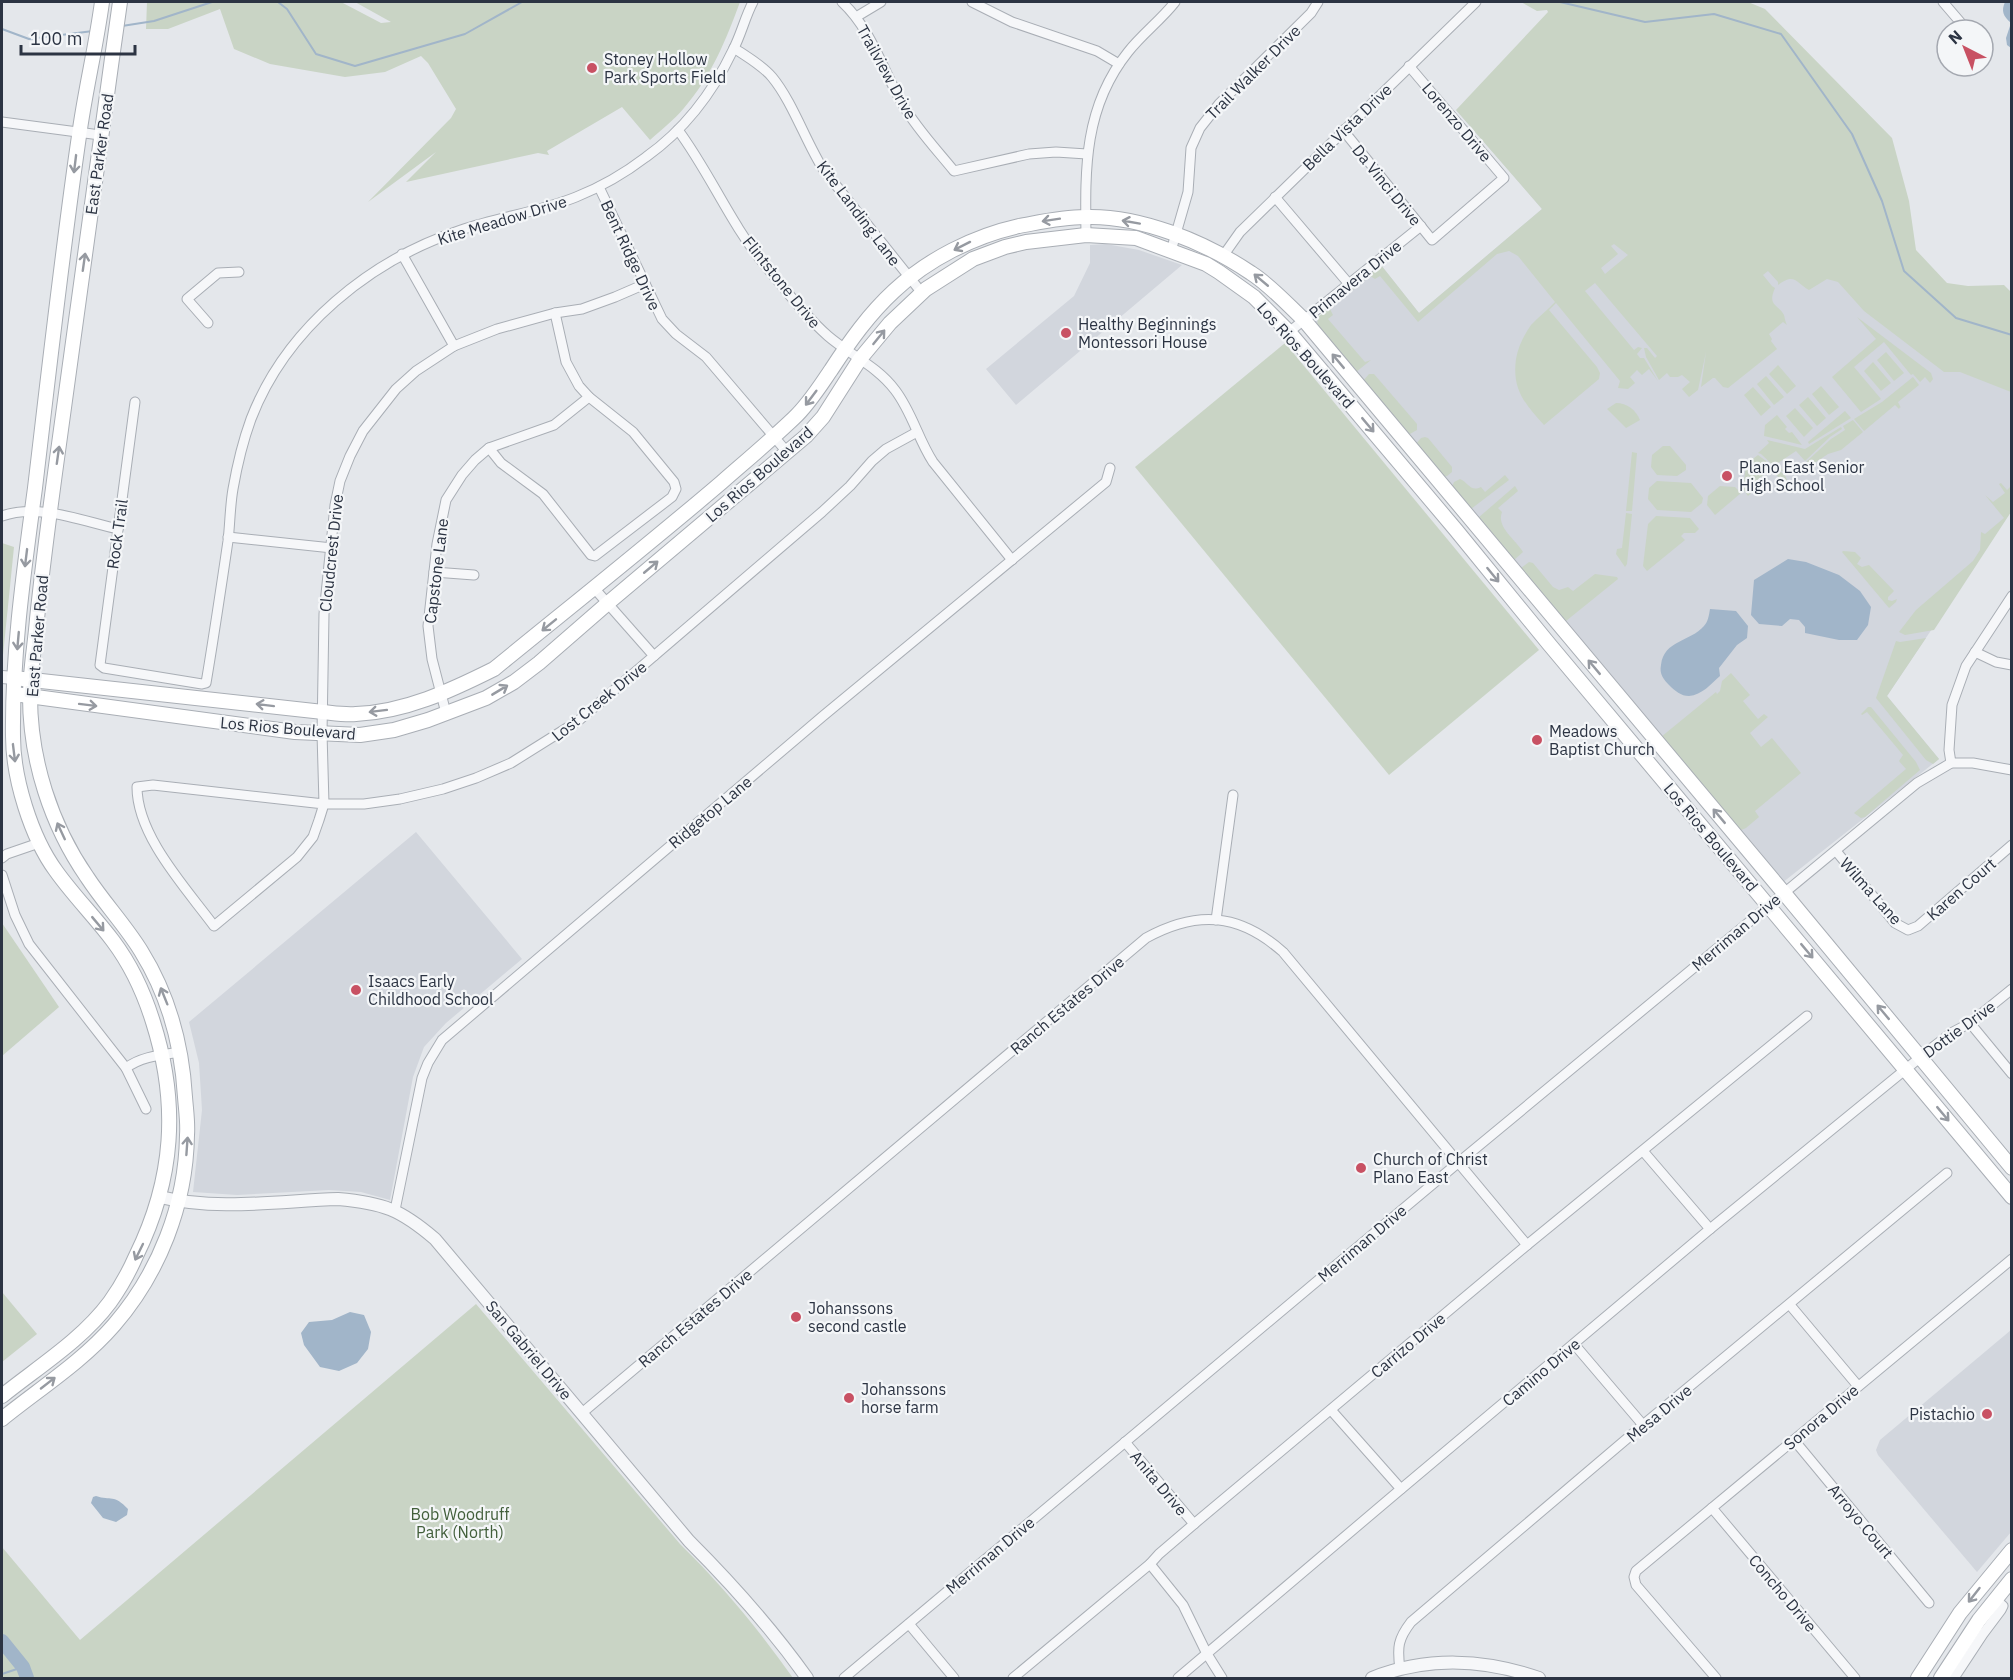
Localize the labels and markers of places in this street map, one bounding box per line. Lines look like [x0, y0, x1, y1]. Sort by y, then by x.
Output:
place label: Stoney Hollow Park Sports Field [604, 49, 726, 87]
marker: Stoney Hollow Park Sports Field [585, 61, 599, 75]
place label: Healthy Beginnings Montessori House [1078, 314, 1216, 352]
marker: Healthy Beginnings Montessori House [1059, 326, 1073, 340]
place label: Plano East Senior High School [1739, 457, 1864, 495]
marker: Plano East Senior High School [1720, 469, 1734, 483]
place label: Meadows Baptist Church [1549, 721, 1655, 759]
marker: Meadows Baptist Church [1530, 733, 1544, 747]
place label: Isaacs Early Childhood School [368, 971, 493, 1009]
marker: Isaacs Early Childhood School [349, 983, 363, 997]
place label: Church of Christ Plano East [1373, 1149, 1488, 1187]
marker: Church of Christ Plano East [1354, 1161, 1368, 1175]
place label: Johanssons second castle [808, 1298, 907, 1336]
marker: Johanssons second castle [789, 1310, 803, 1324]
place label: Johanssons horse farm [861, 1379, 946, 1417]
marker: Johanssons horse farm [842, 1391, 856, 1405]
place label: Pistachio [1909, 1404, 1975, 1424]
marker: Pistachio [1980, 1407, 1994, 1421]

